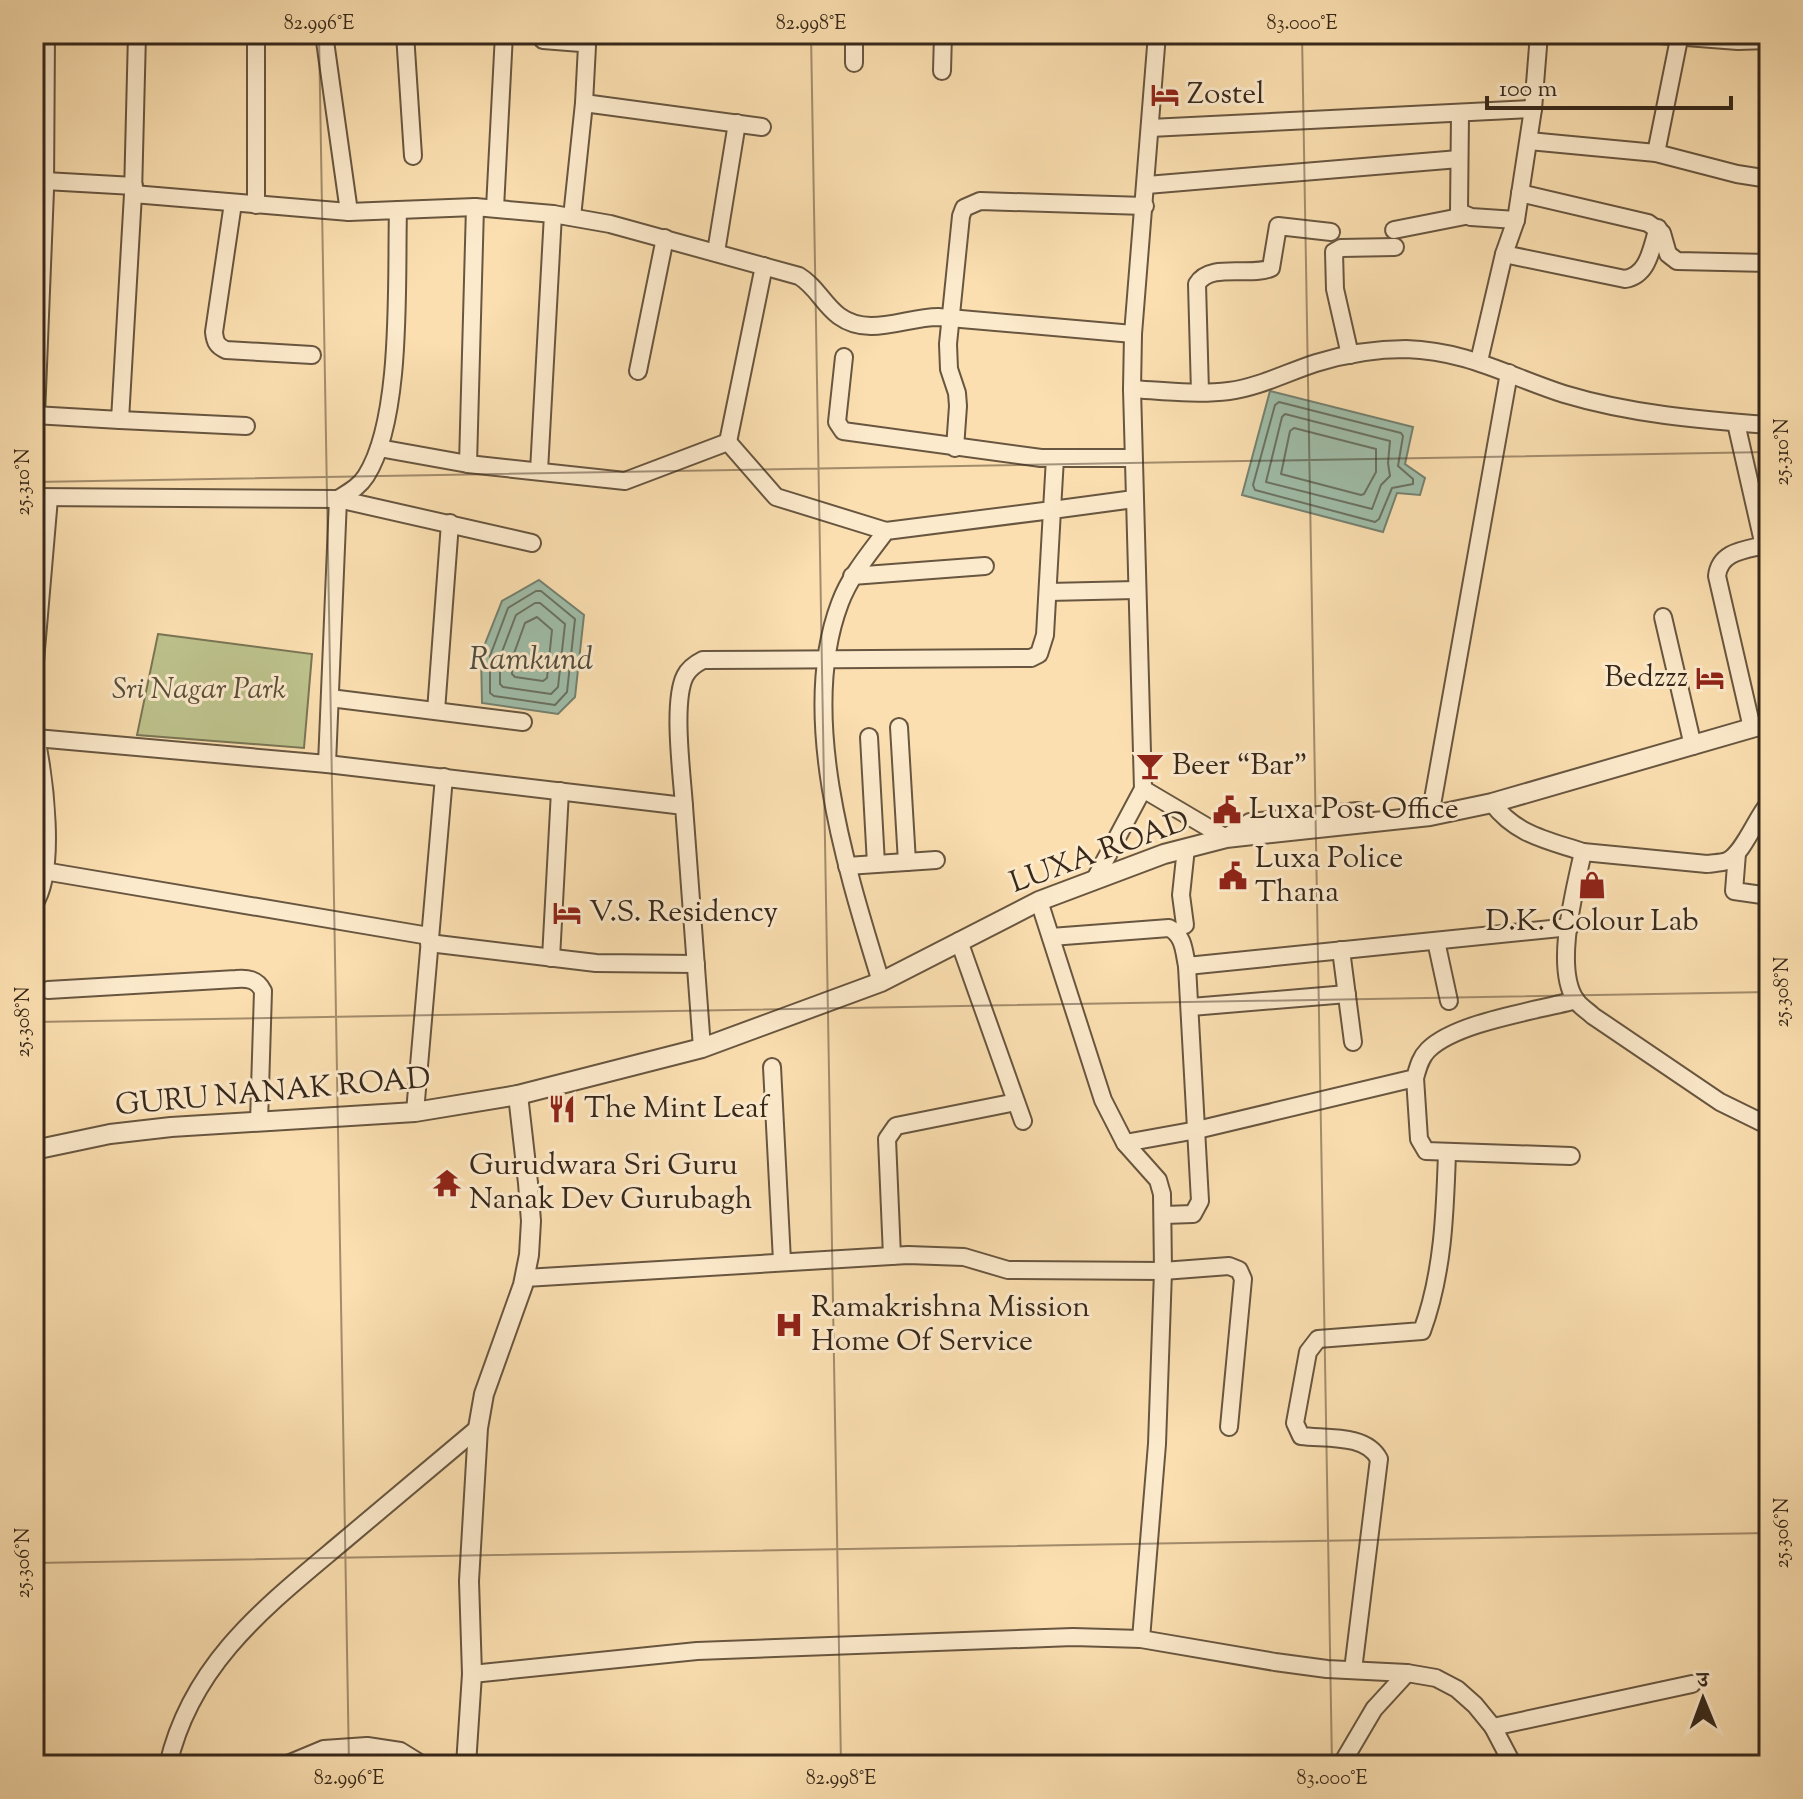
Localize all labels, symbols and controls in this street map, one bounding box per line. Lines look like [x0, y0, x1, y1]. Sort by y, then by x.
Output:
text: 82.996°E [284, 10, 354, 39]
text: 82.998°E [776, 10, 846, 39]
text: 83.000°E [1266, 10, 1338, 39]
scale bar [1487, 60, 1731, 110]
text: 100 m [1499, 73, 1557, 107]
place label: Zostel [1187, 74, 1265, 117]
hotel icon: Zostel [1150, 80, 1180, 110]
text: 25.310°N [1769, 418, 1798, 486]
text: 25.310°N [10, 448, 39, 516]
water label: Ramkund [469, 638, 593, 684]
place label: Bedzzz [1604, 657, 1688, 700]
hotel icon: Bedzzz [1695, 663, 1725, 693]
park label: Sri Nagar Park [112, 669, 286, 712]
place label: Beer “Bar” [1172, 745, 1308, 788]
bar icon: Beer “Bar” [1135, 751, 1165, 781]
place label: Luxa Post Office [1249, 789, 1459, 832]
public building icon: Luxa Post Office [1212, 795, 1242, 825]
street label: LUXA ROAD [1004, 801, 1196, 905]
place label: Luxa Police Thana [1255, 838, 1403, 915]
public building icon: Luxa Police Thana [1218, 861, 1248, 891]
shop icon: D.K. Colour Lab [1577, 870, 1607, 900]
place label: V.S. Residency [589, 892, 778, 935]
hotel icon: V.S. Residency [552, 898, 582, 928]
place label: D.K. Colour Lab [1485, 901, 1699, 944]
text: 25.308°N [1769, 957, 1798, 1027]
text: 25.308°N [10, 987, 39, 1057]
street label: GURU NANAK ROAD [114, 1058, 432, 1128]
place label: The Mint Leaf [584, 1088, 771, 1131]
restaurant icon: The Mint Leaf [547, 1094, 577, 1124]
place label: Gurudwara Sri Guru Nanak Dev Gurubagh [469, 1145, 753, 1222]
temple icon: Gurudwara Sri Guru Nanak Dev Gurubagh [432, 1168, 462, 1198]
place label: Ramakrishna Mission Home Of Service [811, 1287, 1090, 1364]
hospital icon: Ramakrishna Mission Home Of Service [774, 1310, 804, 1340]
text: 25.306°N [1769, 1498, 1798, 1568]
text: 25.306°N [10, 1528, 39, 1598]
north arrow [1663, 1659, 1743, 1739]
text: उ [1695, 1666, 1710, 1698]
text: 82.996°E [314, 1765, 384, 1794]
text: 82.998°E [806, 1765, 876, 1794]
text: 83.000°E [1296, 1765, 1368, 1794]

